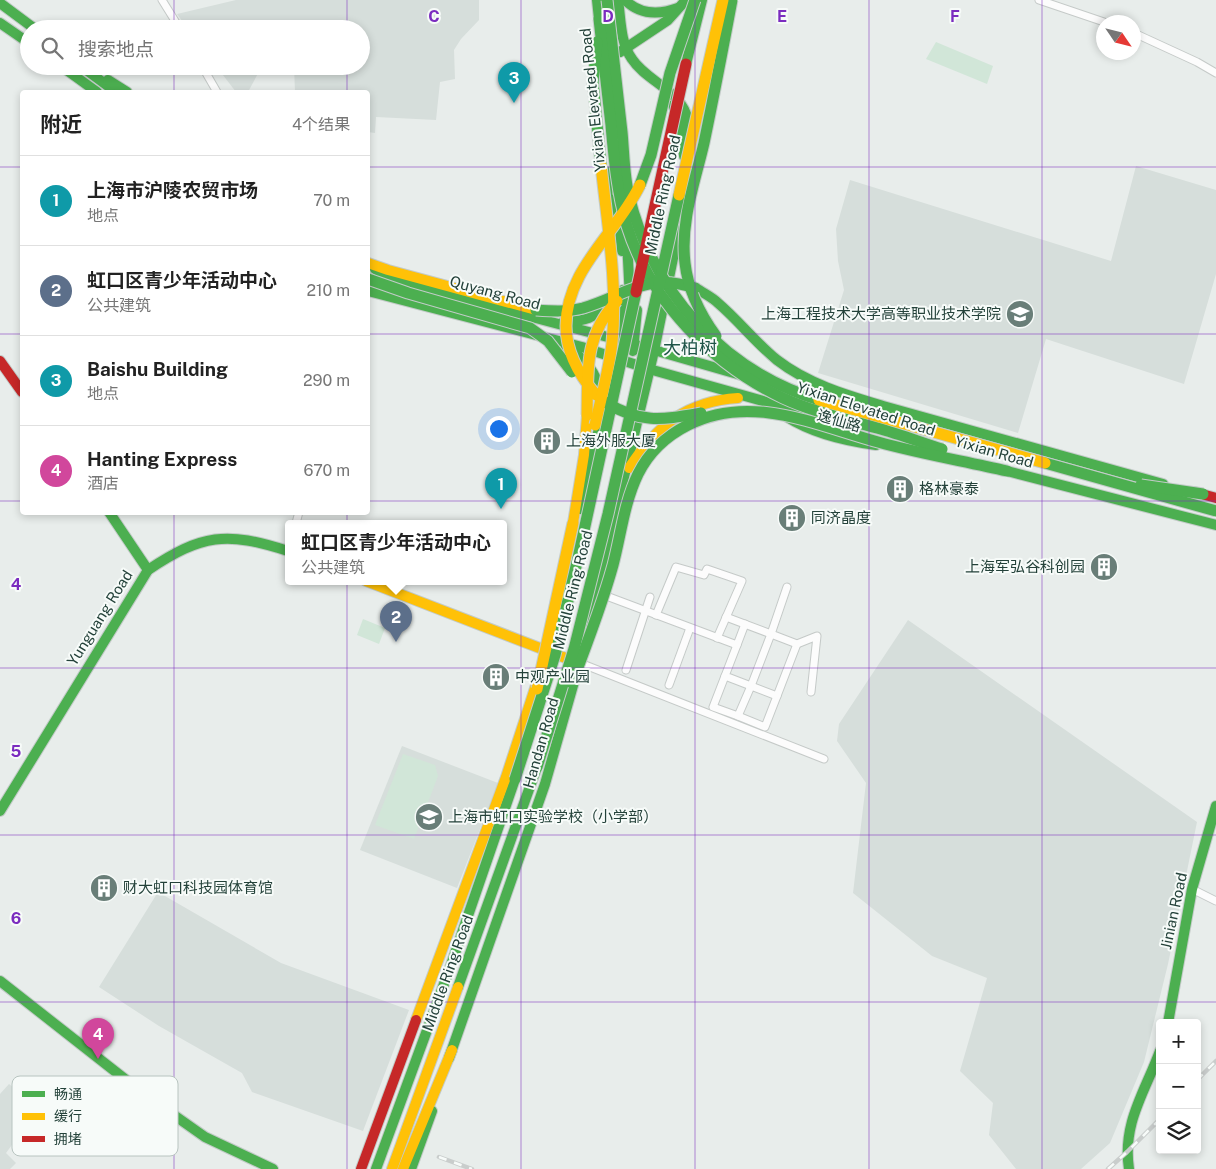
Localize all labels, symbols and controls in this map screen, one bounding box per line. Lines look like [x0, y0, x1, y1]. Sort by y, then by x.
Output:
text: C [428, 7, 440, 26]
text: D [602, 7, 614, 26]
text: E [777, 7, 787, 26]
text: F [950, 7, 960, 26]
north arrow [1096, 15, 1141, 60]
search box [20, 20, 370, 75]
street label: Yixian Elevated Road [576, 27, 609, 173]
icon: search [38, 34, 66, 62]
text: 搜索地点 [78, 38, 154, 60]
pin: 3 [498, 62, 530, 103]
text: 附近 [40, 112, 82, 137]
text: 4个结果 [292, 115, 350, 134]
street label: Middle Ring Road [641, 133, 684, 256]
text: 上海市沪陵农贸市场 [87, 179, 258, 201]
text: 1 [53, 191, 59, 210]
text: 70 m [313, 191, 350, 210]
text: 地点 [87, 206, 119, 225]
text: 虹口区青少年活动中心 [87, 269, 277, 291]
street label: Quyang Road [448, 272, 542, 313]
text: 2 [51, 281, 61, 300]
text: 210 m [306, 281, 350, 300]
text: 公共建筑 [87, 296, 151, 315]
school or university icon: 上海工程技术大学高等职业技术学院 [1005, 299, 1035, 329]
place label: 上海工程技术大学高等职业技术学院 [761, 305, 1001, 322]
district label: 大柏树 [663, 337, 717, 358]
text: Baishu Building [87, 358, 228, 380]
text: 3 [51, 371, 61, 390]
text: 290 m [303, 371, 350, 390]
street label: Yixian Elevated Road [795, 378, 938, 439]
text: 地点 [87, 384, 119, 403]
street label: 逸仙路 [815, 406, 863, 435]
your location [486, 416, 512, 442]
building icon: 上海外服大厦 [532, 426, 562, 456]
place label: 上海外服大厦 [566, 432, 656, 449]
street label: Yixian Road [953, 432, 1035, 471]
text: Hanting Express [87, 448, 237, 470]
text: 4 [51, 461, 61, 480]
text: 670 m [304, 461, 350, 480]
pin: 1 [485, 468, 517, 509]
text: 酒店 [87, 474, 119, 493]
building icon: 格林豪泰 [885, 474, 915, 504]
place label: 格林豪泰 [919, 480, 979, 497]
building icon: 同济晶度 [777, 503, 807, 533]
place label: 同济晶度 [811, 509, 871, 526]
popup [285, 520, 507, 585]
street label: Middle Ring Road [549, 529, 596, 651]
text: 虹口区青少年活动中心 [301, 531, 491, 553]
building icon: 上海军弘谷科创园 [1089, 552, 1119, 582]
text: 公共建筑 [301, 558, 365, 577]
place label: 上海军弘谷科创园 [965, 558, 1085, 575]
street label: Yunguang Road [63, 567, 136, 669]
text: 4 [11, 575, 22, 594]
pin: 2 [380, 601, 412, 642]
building icon: 中观产业园 [481, 662, 511, 692]
place label: 中观产业园 [515, 668, 590, 685]
street label: Handan Road [519, 696, 562, 790]
text: 5 [11, 742, 22, 761]
school or university icon: 上海市虹口实验学校（小学部） [414, 802, 444, 832]
place label: 上海市虹口实验学校（小学部） [448, 808, 658, 825]
street label: Jinian Road [1157, 871, 1190, 951]
building icon: 财大虹口科技园体育馆 [89, 873, 119, 903]
place label: 财大虹口科技园体育馆 [123, 879, 273, 896]
text: 6 [11, 909, 21, 928]
street label: Middle Ring Road [419, 912, 476, 1033]
pin: 4 [82, 1018, 114, 1059]
map controls [1156, 1019, 1201, 1154]
button: + [1156, 1019, 1201, 1064]
button: − [1156, 1064, 1201, 1109]
legend [12, 1076, 178, 1156]
text: 畅通 [54, 1086, 82, 1102]
text: 缓行 [54, 1108, 82, 1124]
button: layers [1156, 1109, 1201, 1154]
text: 拥堵 [54, 1131, 82, 1147]

